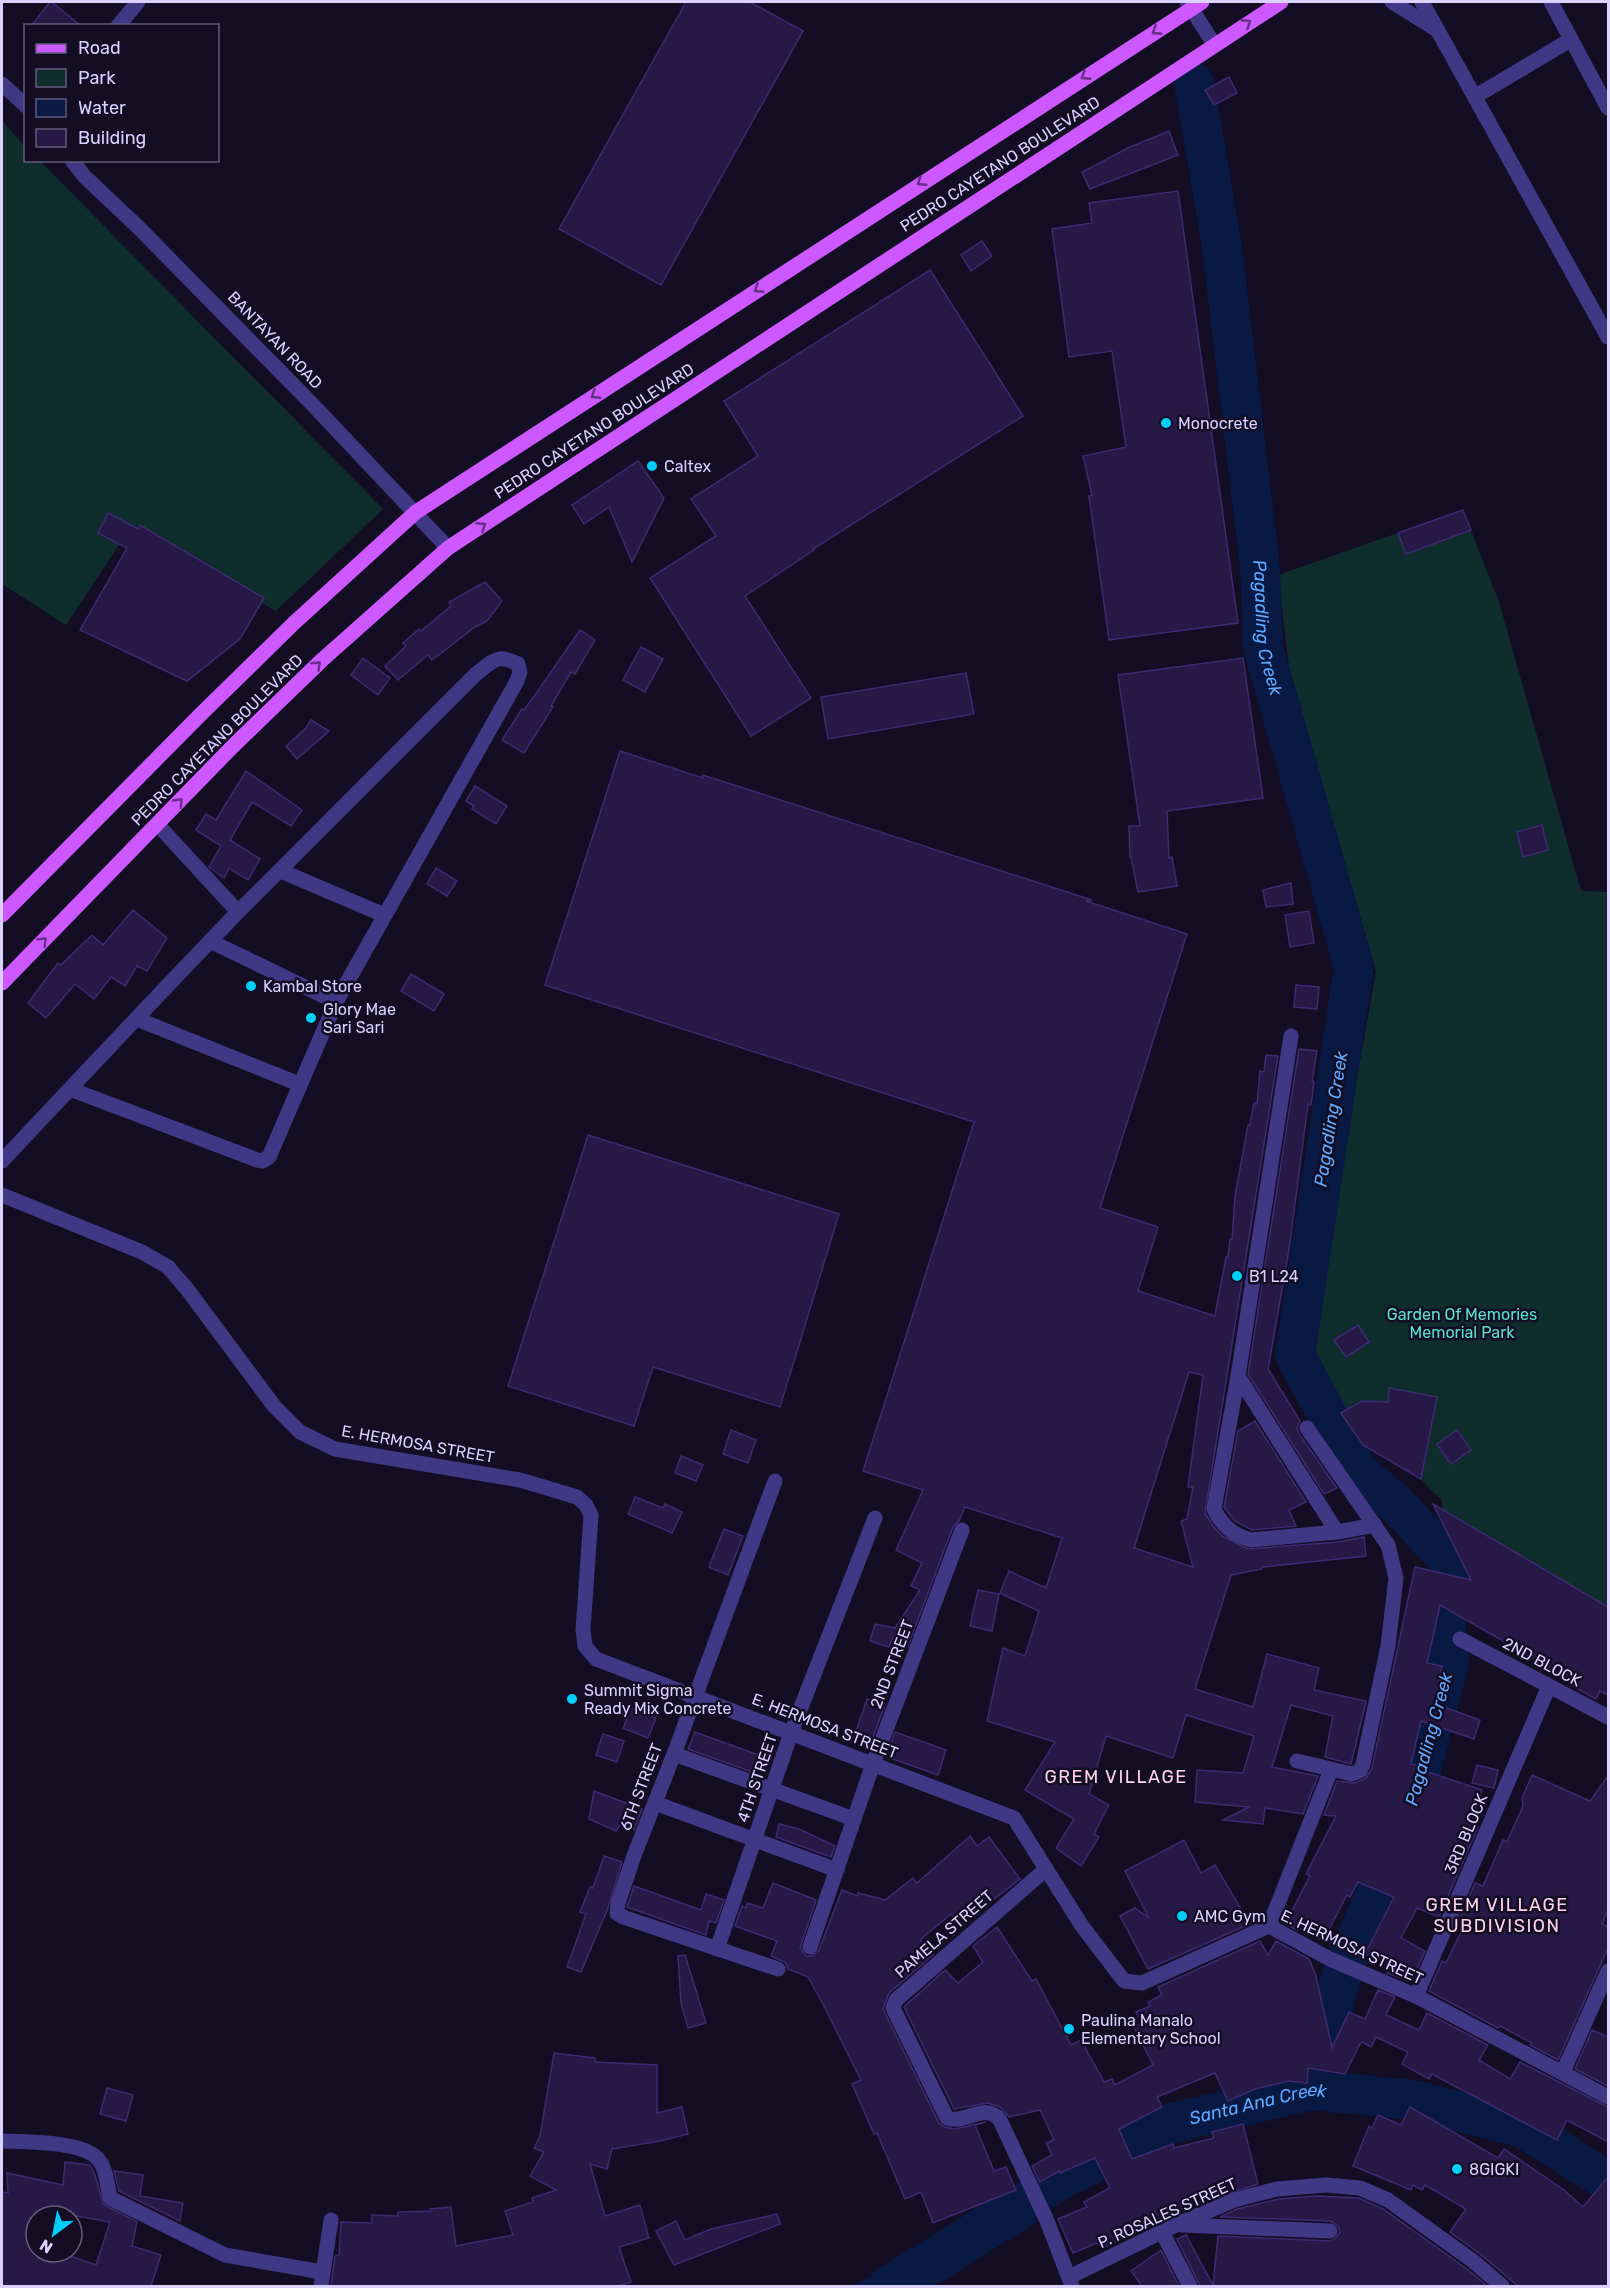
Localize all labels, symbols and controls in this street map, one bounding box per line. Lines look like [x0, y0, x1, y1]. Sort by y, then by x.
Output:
one-way arrow [1241, 19, 1252, 30]
legend [24, 24, 219, 162]
one-way arrow [1151, 24, 1162, 35]
text: Road [78, 37, 121, 59]
text: Park [78, 67, 116, 89]
one-way arrow [1081, 69, 1091, 81]
street label: PEDRO CAYETANO BOULEVARD [897, 92, 1103, 236]
text: Water [78, 97, 126, 119]
text: Building [78, 127, 146, 149]
one-way arrow [917, 175, 928, 186]
one-way arrow [754, 282, 765, 293]
street label: BANTAYAN ROAD [224, 287, 326, 393]
street label: PEDRO CAYETANO BOULEVARD [491, 359, 697, 503]
one-way arrow [591, 388, 601, 400]
place label: Monocrete [1178, 414, 1258, 433]
marker: Monocrete [1159, 416, 1173, 430]
place label: Caltex [664, 457, 711, 476]
marker: Caltex [645, 459, 659, 473]
one-way arrow [476, 522, 487, 533]
water label: Pagadling Creek [1248, 559, 1287, 699]
street label: PEDRO CAYETANO BOULEVARD [127, 650, 307, 830]
one-way arrow [311, 661, 321, 672]
one-way arrow [172, 799, 183, 809]
one-way arrow [35, 938, 46, 949]
place label: Kambal Store [263, 977, 362, 996]
marker: Kambal Store [244, 979, 258, 993]
place label: Glory Mae Sari Sari [323, 1000, 396, 1037]
marker: Glory Mae Sari Sari [304, 1011, 318, 1025]
water label: Pagadling Creek [1309, 1049, 1353, 1188]
place label: B1 L24 [1249, 1267, 1299, 1286]
marker: B1 L24 [1230, 1269, 1244, 1283]
park label: Garden Of Memories Memorial Park [1387, 1305, 1537, 1342]
street label: E. HERMOSA STREET [340, 1421, 496, 1467]
street label: 2ND STREET [866, 1617, 918, 1711]
street label: 2ND BLOCK [1500, 1633, 1585, 1691]
water label: Pagadling Creek [1401, 1669, 1458, 1808]
place label: Summit Sigma Ready Mix Concrete [584, 1681, 732, 1718]
street label: E. HERMOSA STREET [749, 1689, 901, 1763]
marker: Summit Sigma Ready Mix Concrete [565, 1692, 579, 1706]
street label: 4TH STREET [733, 1731, 781, 1825]
street label: 6TH STREET [616, 1741, 666, 1833]
district label: GREM VILLAGE [1044, 1766, 1188, 1788]
street label: 3RD BLOCK [1441, 1791, 1492, 1877]
street label: PAMELA STREET [891, 1886, 997, 1982]
district label: GREM VILLAGE SUBDIVISION [1425, 1894, 1569, 1937]
street label: E. HERMOSA STREET [1278, 1906, 1426, 1988]
place label: AMC Gym [1194, 1907, 1266, 1926]
marker: AMC Gym [1175, 1909, 1189, 1923]
place label: Paulina Manalo Elementary School [1081, 2011, 1221, 2048]
marker: Paulina Manalo Elementary School [1062, 2022, 1076, 2036]
water label: Santa Ana Creek [1187, 2079, 1328, 2130]
place label: 8GIGKI [1469, 2160, 1519, 2179]
marker: 8GIGKI [1450, 2162, 1464, 2176]
street label: P. ROSALES STREET [1095, 2174, 1239, 2252]
north arrow [24, 2204, 84, 2264]
text: N [36, 2235, 56, 2257]

